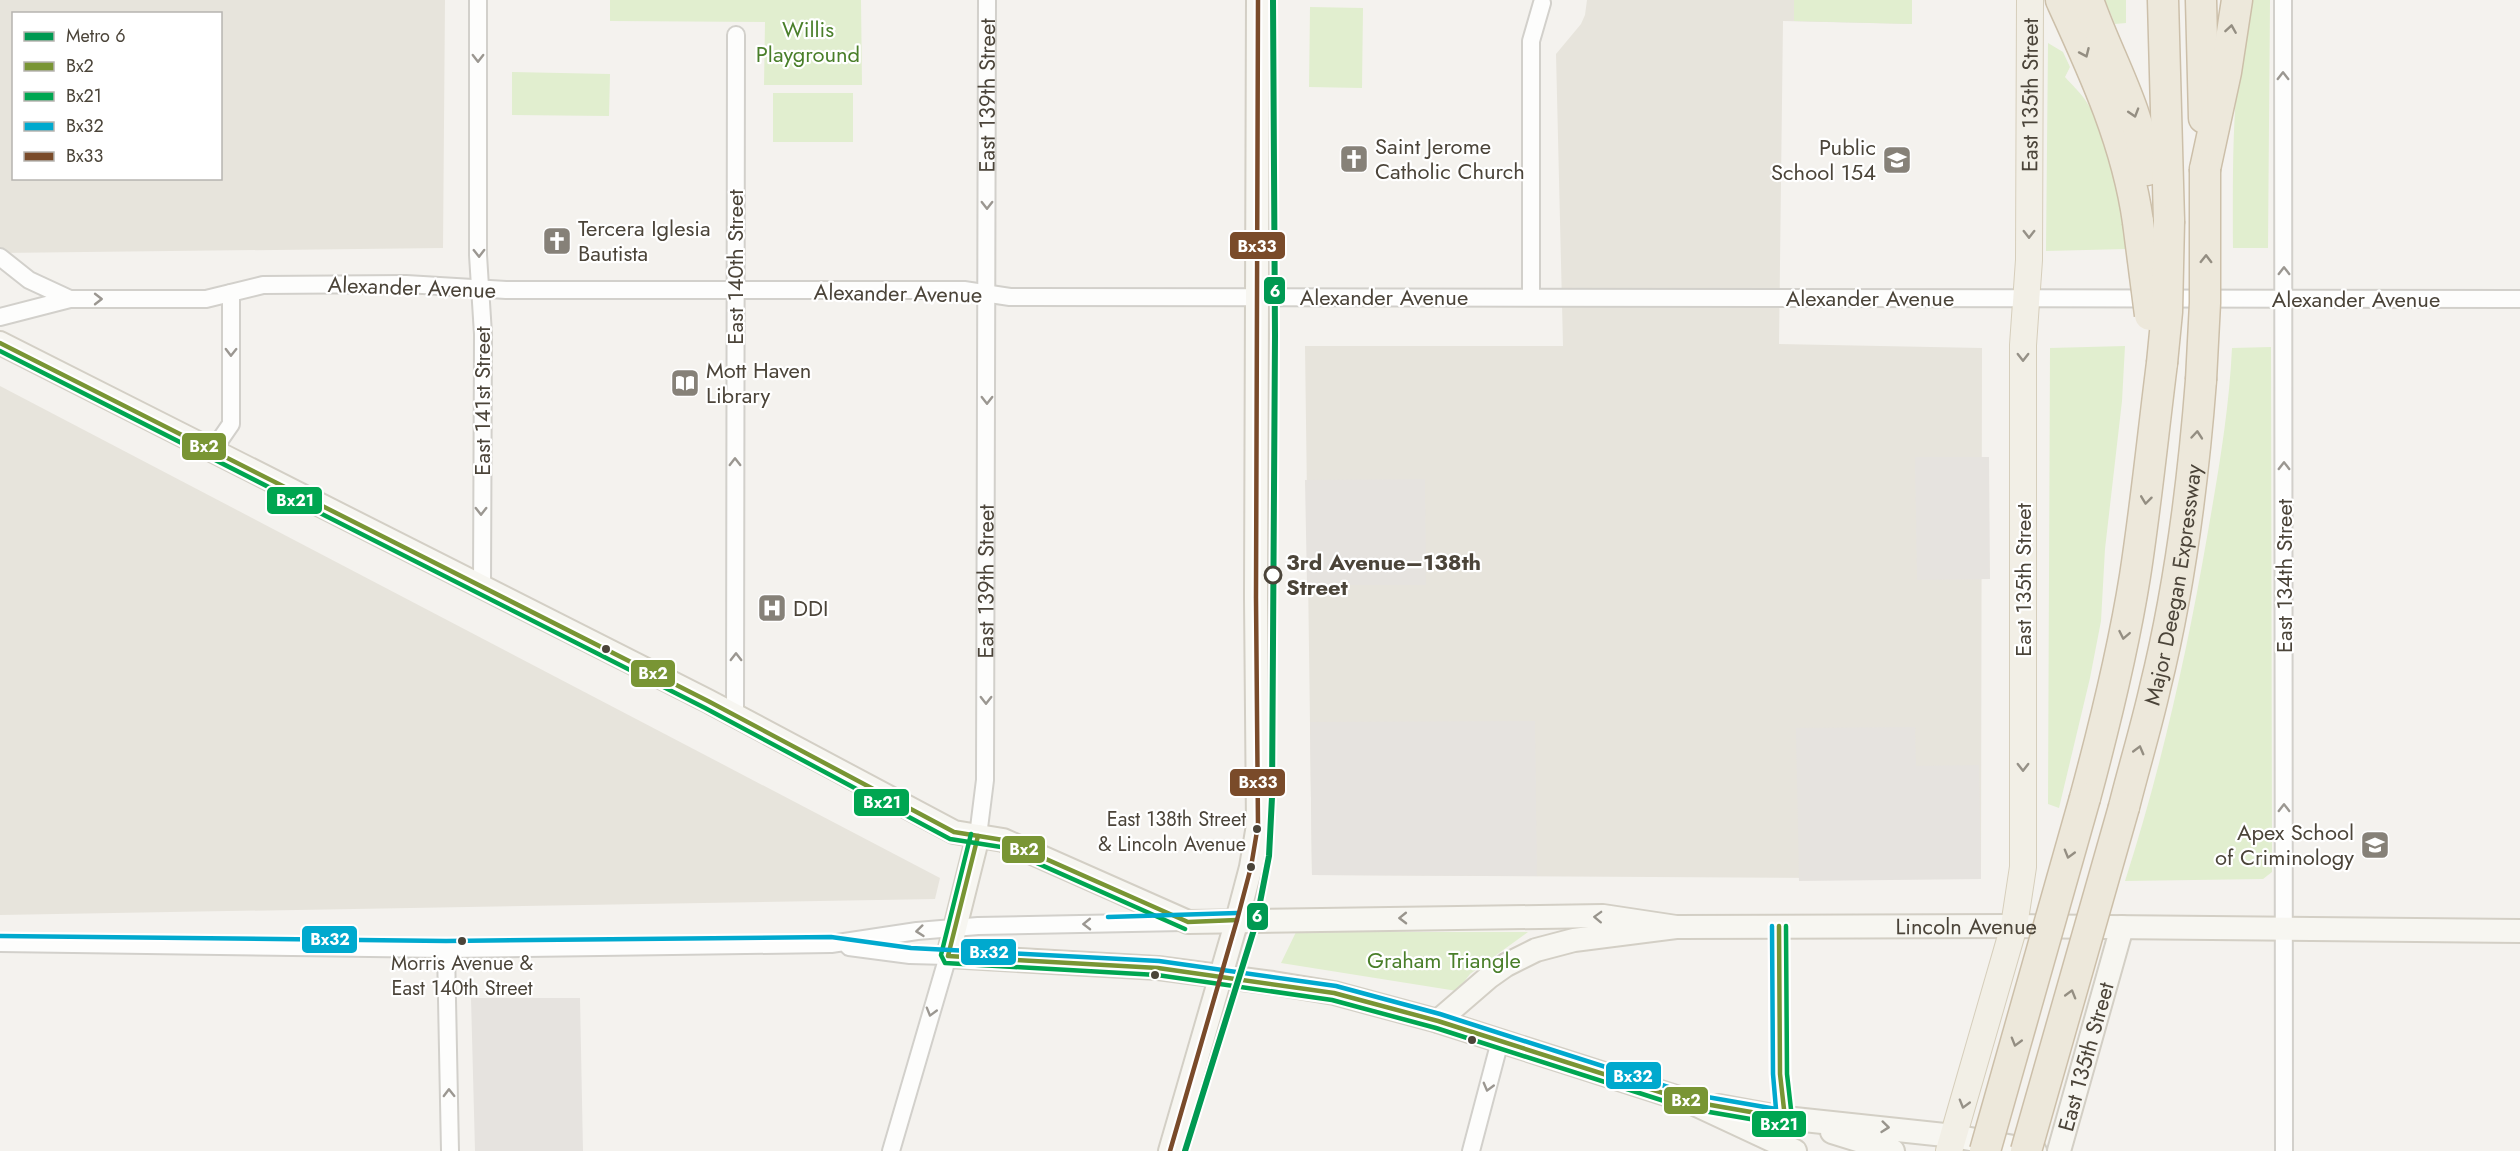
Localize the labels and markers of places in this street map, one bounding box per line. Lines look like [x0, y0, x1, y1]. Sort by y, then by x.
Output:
place label: Saint Jerome Catholic Church [1375, 130, 1525, 187]
place label: Public School 154 [1771, 131, 1876, 188]
church icon: Saint Jerome Catholic Church [1338, 143, 1370, 175]
school or university icon: Public School 154 [1881, 144, 1913, 176]
place label: Tercera Iglesia Bautista [578, 212, 711, 269]
church icon: Tercera Iglesia Bautista [541, 225, 573, 257]
place label: Mott Haven Library [706, 354, 811, 411]
library icon: Mott Haven Library [669, 367, 701, 399]
place label: 3rd Avenue–138th Street [1286, 546, 1481, 603]
marker: 3rd Avenue–138th Street [1264, 566, 1282, 584]
hospital icon: DDI [756, 592, 788, 624]
place label: DDI [793, 592, 828, 624]
unlabelled marker [600, 643, 612, 655]
place label: East 138th Street & Lincoln Avenue [1098, 805, 1246, 859]
place label: Apex School of Criminology [2215, 816, 2354, 873]
marker: East 138th Street & Lincoln Avenue [1251, 823, 1263, 835]
school or university icon: Apex School of Criminology [2359, 829, 2391, 861]
unlabelled marker [1245, 861, 1257, 873]
marker: Morris Avenue & East 140th Street [456, 935, 468, 947]
place label: Morris Avenue & East 140th Street [391, 949, 533, 1003]
unlabelled marker [1149, 969, 1161, 981]
unlabelled marker [1466, 1034, 1478, 1046]

